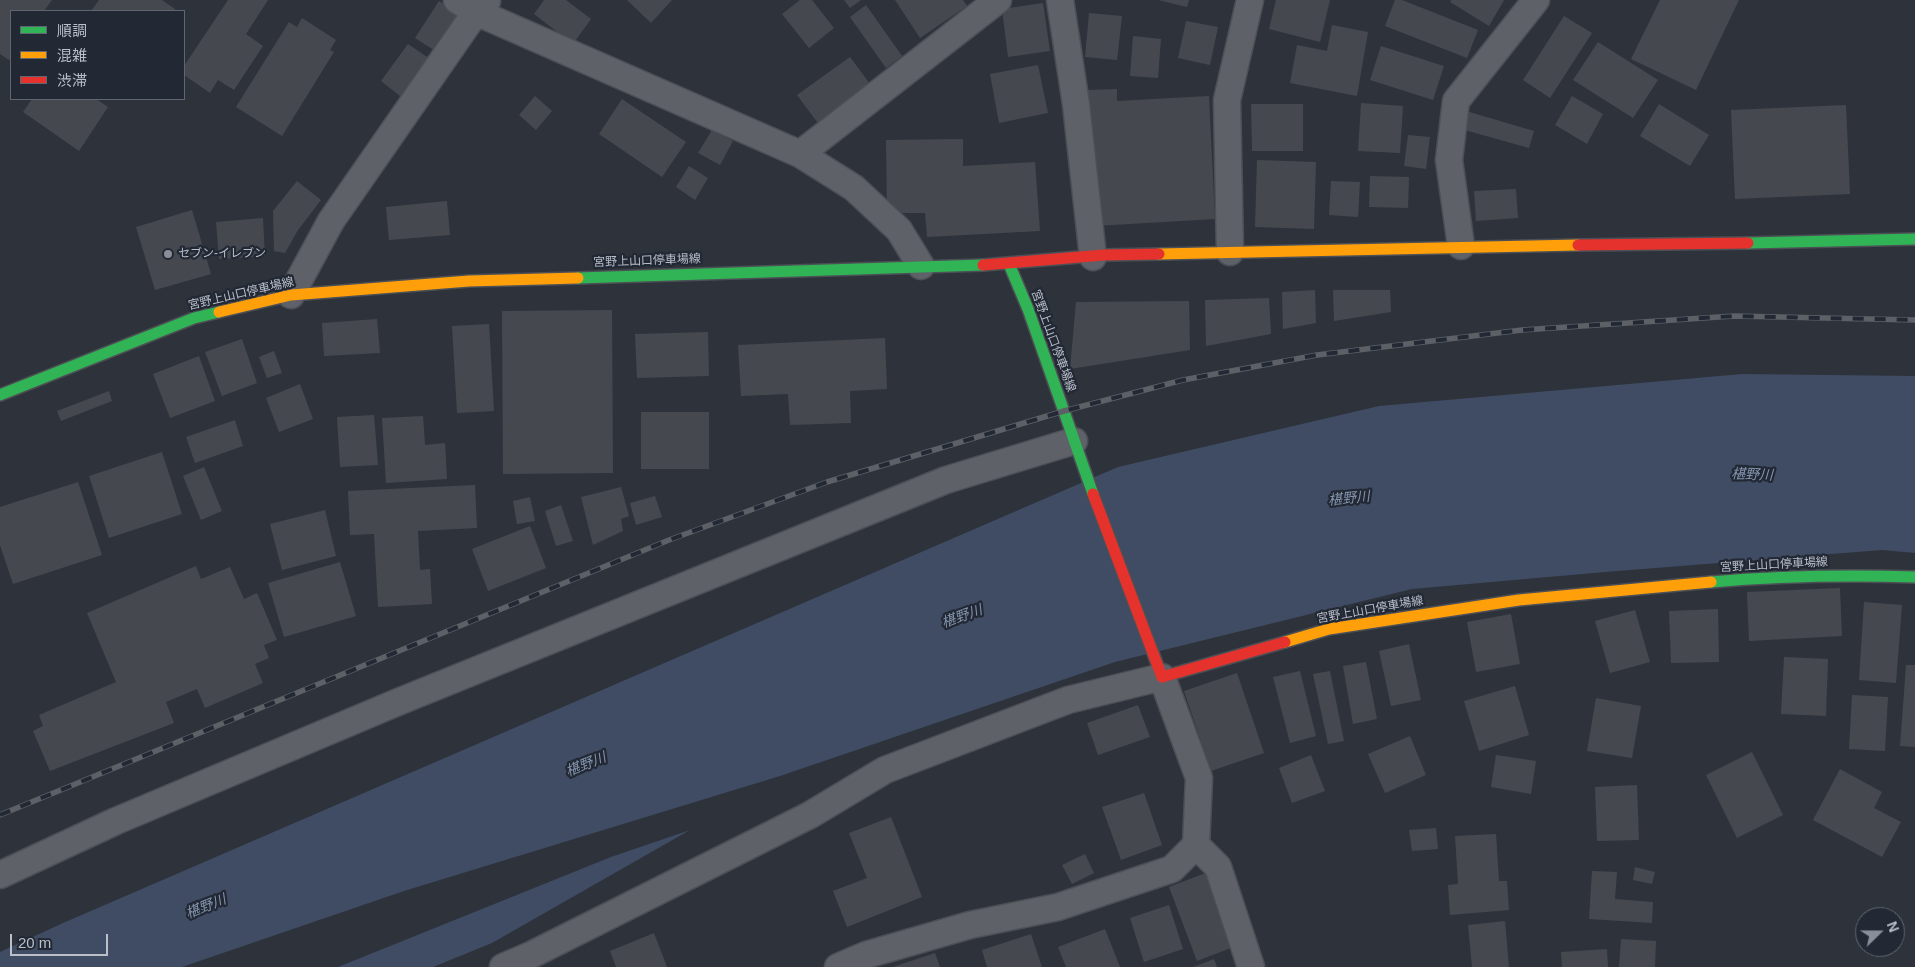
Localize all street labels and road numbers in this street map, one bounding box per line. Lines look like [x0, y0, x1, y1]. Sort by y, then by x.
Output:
street label: 宮野上山口停車場線 [593, 252, 701, 270]
street label: 宮野上山口停車場線 [187, 275, 295, 313]
street label: 宮野上山口停車場線 [1028, 288, 1078, 394]
street label: 宮野上山口停車場線 [1720, 555, 1828, 575]
street label: 宮野上山口停車場線 [1316, 594, 1424, 626]

